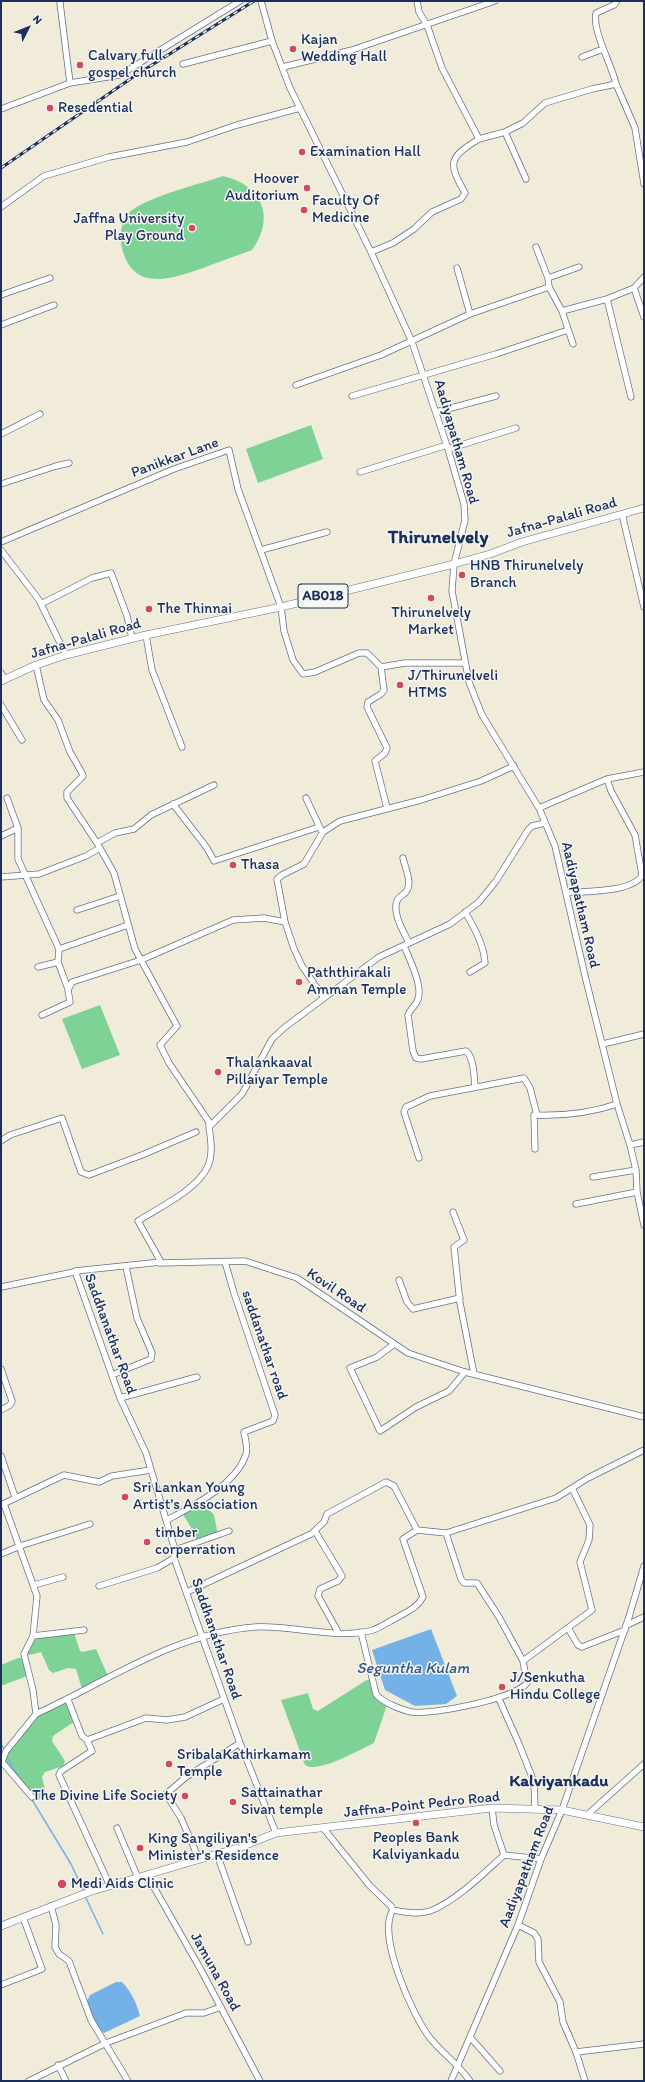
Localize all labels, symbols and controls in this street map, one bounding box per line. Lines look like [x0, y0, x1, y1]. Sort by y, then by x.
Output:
north arrow [8, 8, 48, 48]
text: N [30, 13, 45, 27]
place label: Kajan Wedding Hall [301, 31, 387, 66]
marker: Kajan Wedding Hall [288, 44, 298, 54]
place label: Calvary full gospel church [88, 47, 176, 82]
marker: Calvary full gospel church [75, 60, 85, 70]
place label: Resedential [58, 99, 133, 117]
marker: Resedential [45, 103, 55, 113]
place label: Examination Hall [310, 143, 421, 161]
marker: Examination Hall [297, 147, 307, 157]
place label: Hoover Auditorium [225, 170, 299, 205]
marker: Hoover Auditorium [302, 183, 312, 193]
place label: Faculty Of Medicine [312, 192, 379, 227]
marker: Faculty Of Medicine [299, 205, 309, 215]
place label: Jaffna University Play Ground [74, 210, 184, 245]
marker: Jaffna University Play Ground [187, 223, 197, 233]
street label: Aadiyapatham Road [430, 378, 482, 506]
street label: Panikkar Lane [129, 434, 221, 482]
street label: Jafna-Palali Road [505, 494, 619, 542]
district label: Thirunelvely [388, 527, 488, 549]
place label: HNB Thirunelvely Branch [470, 557, 583, 592]
marker: HNB Thirunelvely Branch [457, 570, 467, 580]
road number: AB018 [298, 584, 348, 608]
marker: Thirunelvely Market [426, 593, 436, 603]
place label: The Thinnai [157, 600, 232, 618]
marker: The Thinnai [144, 604, 154, 614]
place label: Thirunelvely Market [391, 604, 471, 639]
street label: Jafna-Palali Road [29, 615, 143, 663]
place label: J/Thirunelveli HTMS [408, 667, 498, 702]
marker: J/Thirunelveli HTMS [395, 680, 405, 690]
street label: Aadiyapatham Road [557, 840, 603, 970]
place label: Thasa [241, 856, 279, 874]
marker: Thasa [228, 860, 238, 870]
place label: Paththirakali Amman Temple [307, 964, 406, 999]
marker: Paththirakali Amman Temple [294, 977, 304, 987]
place label: Thalankaaval Pillaiyar Temple [226, 1054, 328, 1089]
marker: Thalankaaval Pillaiyar Temple [213, 1067, 223, 1077]
street label: Kovil Road [303, 1265, 369, 1317]
street label: Saddhanathar Road [80, 1271, 140, 1397]
street label: saddanathar road [237, 1288, 291, 1402]
place label: Sri Lankan Young Artist's Association [133, 1479, 258, 1514]
marker: Sri Lankan Young Artist's Association [120, 1492, 130, 1502]
place label: timber corperration [155, 1524, 235, 1559]
marker: timber corperration [142, 1537, 152, 1547]
street label: Saddhanathar Road [187, 1576, 245, 1702]
water label: Seguntha Kulam [357, 1659, 469, 1679]
place label: J/Senkutha Hindu College [510, 1669, 600, 1704]
marker: J/Senkutha Hindu College [497, 1682, 507, 1692]
place label: SribalaKathirkamam Temple [177, 1746, 311, 1781]
marker: SribalaKathirkamam Temple [164, 1759, 174, 1769]
district label: Kalviyankadu [509, 1772, 609, 1792]
place label: Sattainathar Sivan temple [241, 1784, 323, 1819]
place label: The Divine Life Society [32, 1787, 177, 1805]
street label: Jaffna-Point Pedro Road [343, 1788, 501, 1822]
marker: The Divine Life Society [180, 1791, 190, 1801]
marker: Sattainathar Sivan temple [228, 1797, 238, 1807]
street label: Aadiyapatham Road [495, 1804, 559, 1930]
marker: Peoples Bank Kalviyankadu [411, 1818, 421, 1828]
place label: Peoples Bank Kalviyankadu [372, 1829, 460, 1864]
place label: King Sangiliyan's Minister's Residence [148, 1830, 279, 1865]
marker: King Sangiliyan's Minister's Residence [135, 1843, 145, 1853]
place label: Medi Aids Clinic [71, 1875, 174, 1893]
marker: Medi Aids Clinic [56, 1878, 68, 1890]
street label: Jamuna Road [186, 1930, 244, 2014]

